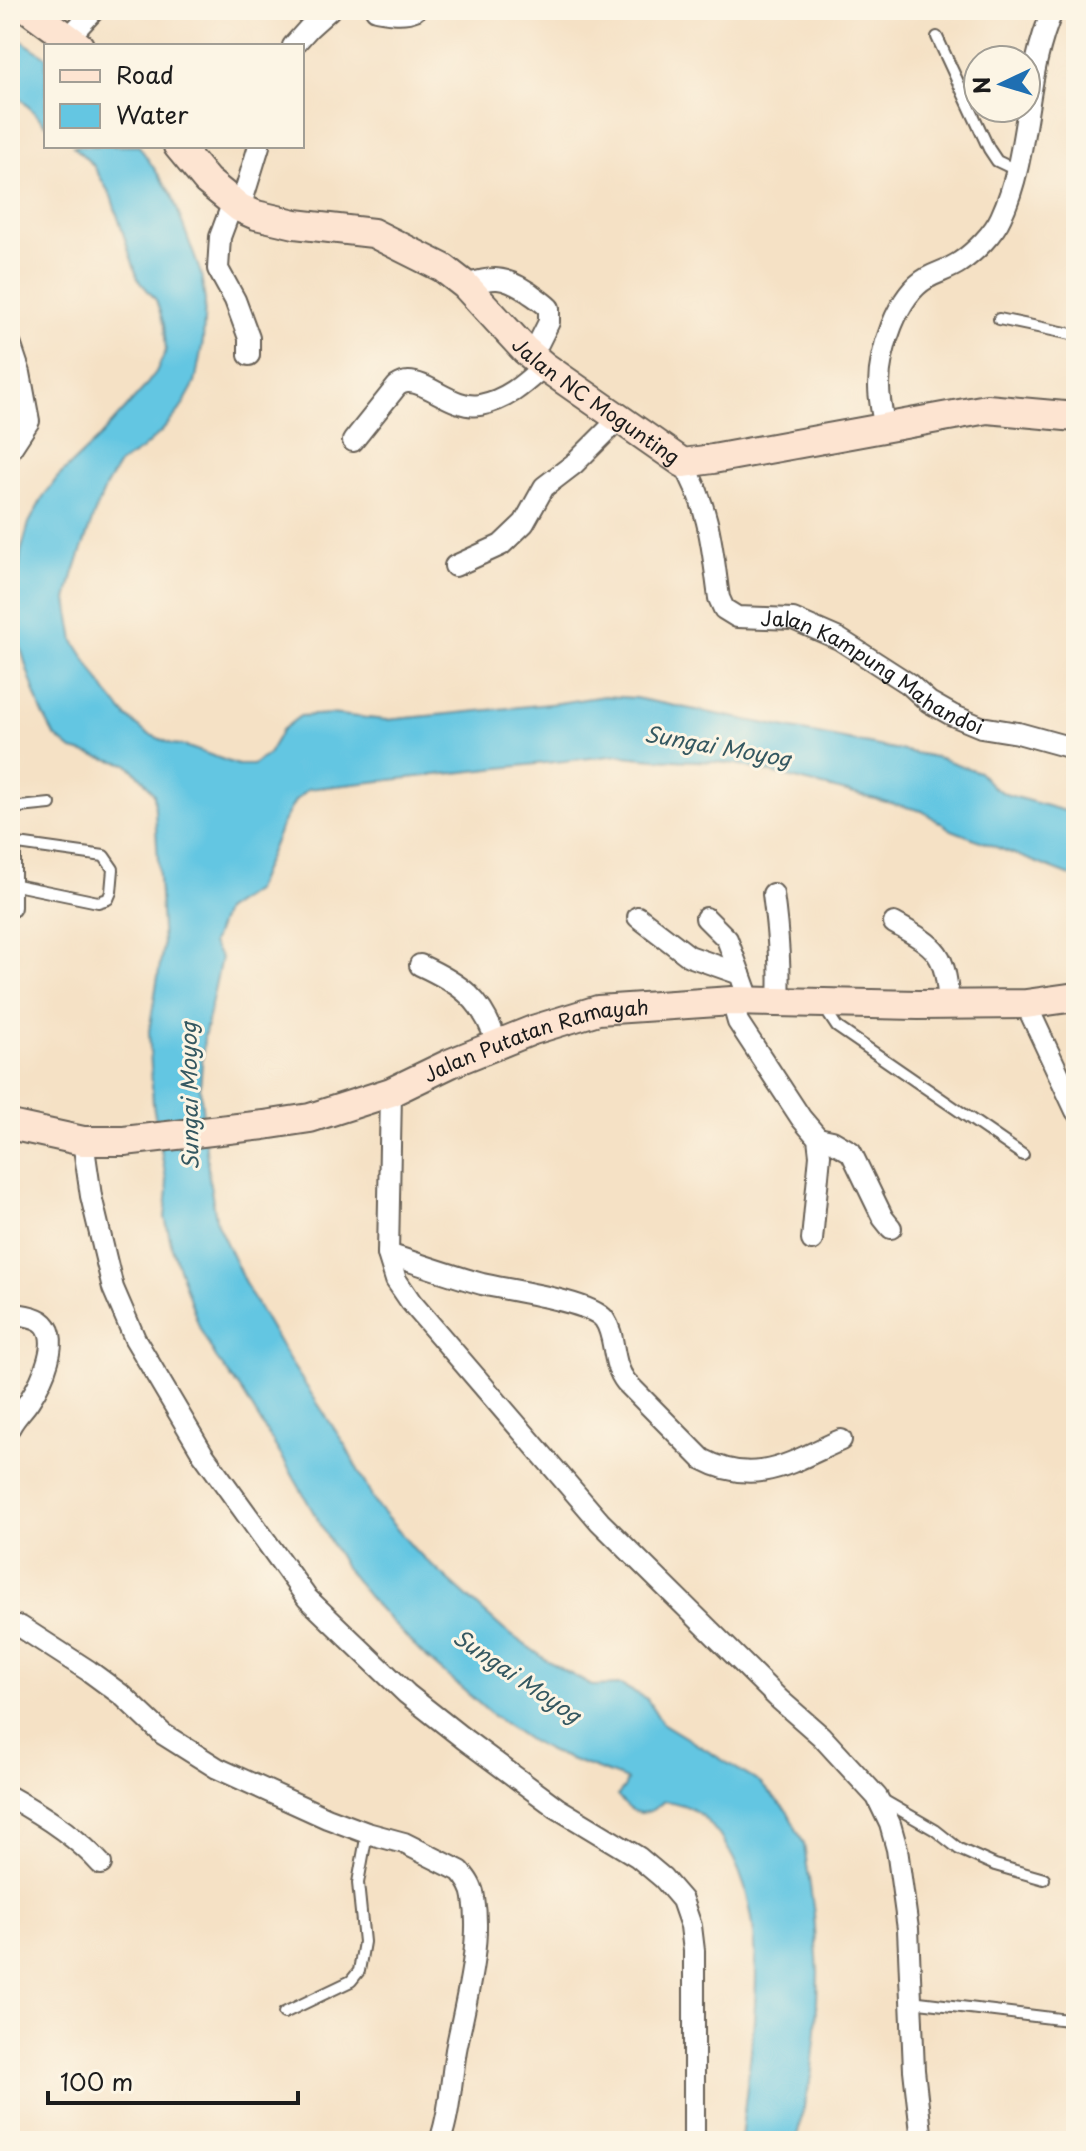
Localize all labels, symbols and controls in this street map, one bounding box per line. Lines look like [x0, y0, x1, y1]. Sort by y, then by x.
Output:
legend [44, 44, 304, 148]
north arrow [962, 44, 1042, 124]
text: Road [116, 56, 174, 92]
text: N [963, 76, 998, 95]
text: Water [116, 96, 189, 132]
street label: Jalan NC Mogunting [505, 330, 686, 471]
street label: Jalan Kampung Mahandoi [760, 603, 988, 742]
water label: Sungai Moyog [642, 716, 796, 774]
street label: Jalan Putatan Ramayah [418, 992, 650, 1089]
water label: Sungai Moyog [170, 1020, 206, 1171]
water label: Sungai Moyog [447, 1620, 590, 1731]
scale bar [48, 2055, 298, 2105]
text: 100 m [60, 2063, 133, 2099]

